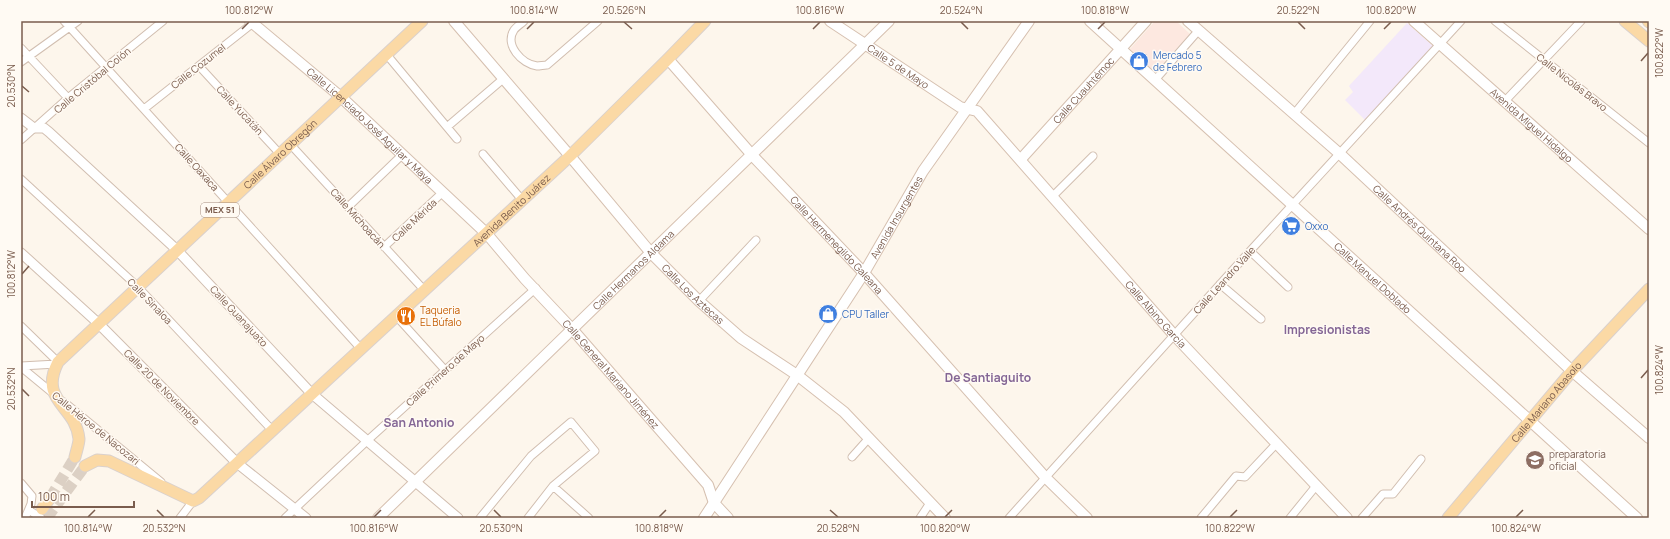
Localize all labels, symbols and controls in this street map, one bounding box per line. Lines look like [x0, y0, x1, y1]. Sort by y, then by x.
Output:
text: 100.812°W [225, 3, 274, 17]
text: 100.814°W [510, 3, 559, 17]
text: 20.526°N [602, 3, 646, 17]
text: 100.816°W [796, 3, 845, 17]
text: 20.524°N [940, 3, 982, 17]
text: 100.818°W [1081, 3, 1130, 17]
text: 20.522°N [1277, 3, 1319, 17]
text: 100.820°W [1366, 3, 1417, 17]
text: 100.822°W [1652, 28, 1666, 78]
street label: Calle Cozumel [168, 40, 228, 92]
street label: Calle 5 de Mayo [865, 41, 932, 92]
street label: Calle Cristóbal Colón [51, 44, 133, 116]
place label: Mercado 5 de Febrero [1153, 48, 1202, 74]
shop icon: Mercado 5 de Febrero [1128, 50, 1150, 72]
street label: Calle Nicolás Bravo [1534, 50, 1610, 114]
street label: Calle Cuauhtémoc [1050, 53, 1118, 126]
text: 20.530°N [4, 64, 18, 108]
street label: Calle Licenciado José Aguilar y Maya [304, 64, 436, 187]
street label: Calle Yucatán [213, 82, 267, 138]
street label: Avenida Miguel Hidalgo [1487, 85, 1576, 166]
street label: Calle Álvaro Obregón [240, 116, 320, 192]
street label: Calle Oaxaca [172, 140, 222, 194]
street label: Avenida Benito Juárez [469, 171, 553, 249]
street label: Avenida Insurgentes [867, 173, 926, 261]
street label: Calle Andrés Quintana Roo [1370, 181, 1469, 276]
street label: Calle Michoacán [327, 185, 389, 251]
street label: Calle Hermenegildo Galeana [787, 193, 886, 297]
street label: Calle Mérida [388, 195, 440, 245]
road number: MEX 51 [201, 203, 239, 217]
supermarket icon: Oxxo [1280, 215, 1302, 237]
place label: Oxxo [1305, 219, 1328, 233]
street label: Calle Hermanos Aldama [589, 227, 677, 313]
street label: Calle Manuel Doblado [1331, 239, 1414, 317]
street label: Calle Leandro Valle [1190, 243, 1258, 317]
text: 100.812°W [4, 249, 18, 298]
street label: Calle Los Aztecas [659, 261, 727, 327]
street label: Calle Sinaloa [124, 275, 176, 327]
street label: Calle Albino García [1122, 278, 1189, 351]
street label: Calle Guanajuato [207, 282, 271, 350]
place label: Taqueria EL Búfalo [420, 303, 462, 329]
shop icon: CPU Taller [817, 303, 839, 325]
restaurant icon: Taqueria EL Búfalo [395, 305, 417, 327]
place label: CPU Taller [842, 307, 890, 321]
street label: Calle General Mariano Jiménez [560, 316, 663, 432]
district label: Impresionistas [1284, 321, 1371, 338]
street label: Calle Primero de Mayo [403, 331, 487, 409]
text: 100.824°W [1652, 345, 1666, 395]
street label: Calle 20 de Noviembre [121, 346, 203, 428]
street label: Calle Mariano Abasolo [1508, 358, 1584, 445]
text: 20.532°N [4, 368, 18, 410]
district label: De Santiaguito [945, 369, 1031, 386]
street label: Calle Héroe de Nacozari [49, 388, 143, 468]
district label: San Antonio [384, 414, 454, 431]
place label: preparatoria oficial [1549, 447, 1606, 473]
school or university icon: preparatoria oficial [1524, 449, 1546, 471]
scale bar [32, 483, 134, 509]
text: 100 m [38, 488, 70, 505]
text: 100.814°W [64, 521, 113, 535]
text: 20.532°N [143, 521, 185, 535]
text: 100.816°W [350, 521, 399, 535]
text: 20.530°N [479, 521, 523, 535]
text: 100.818°W [635, 521, 684, 535]
text: 20.528°N [817, 521, 859, 535]
text: 100.820°W [920, 521, 971, 535]
text: 100.822°W [1205, 521, 1255, 535]
text: 100.824°W [1491, 521, 1541, 535]

